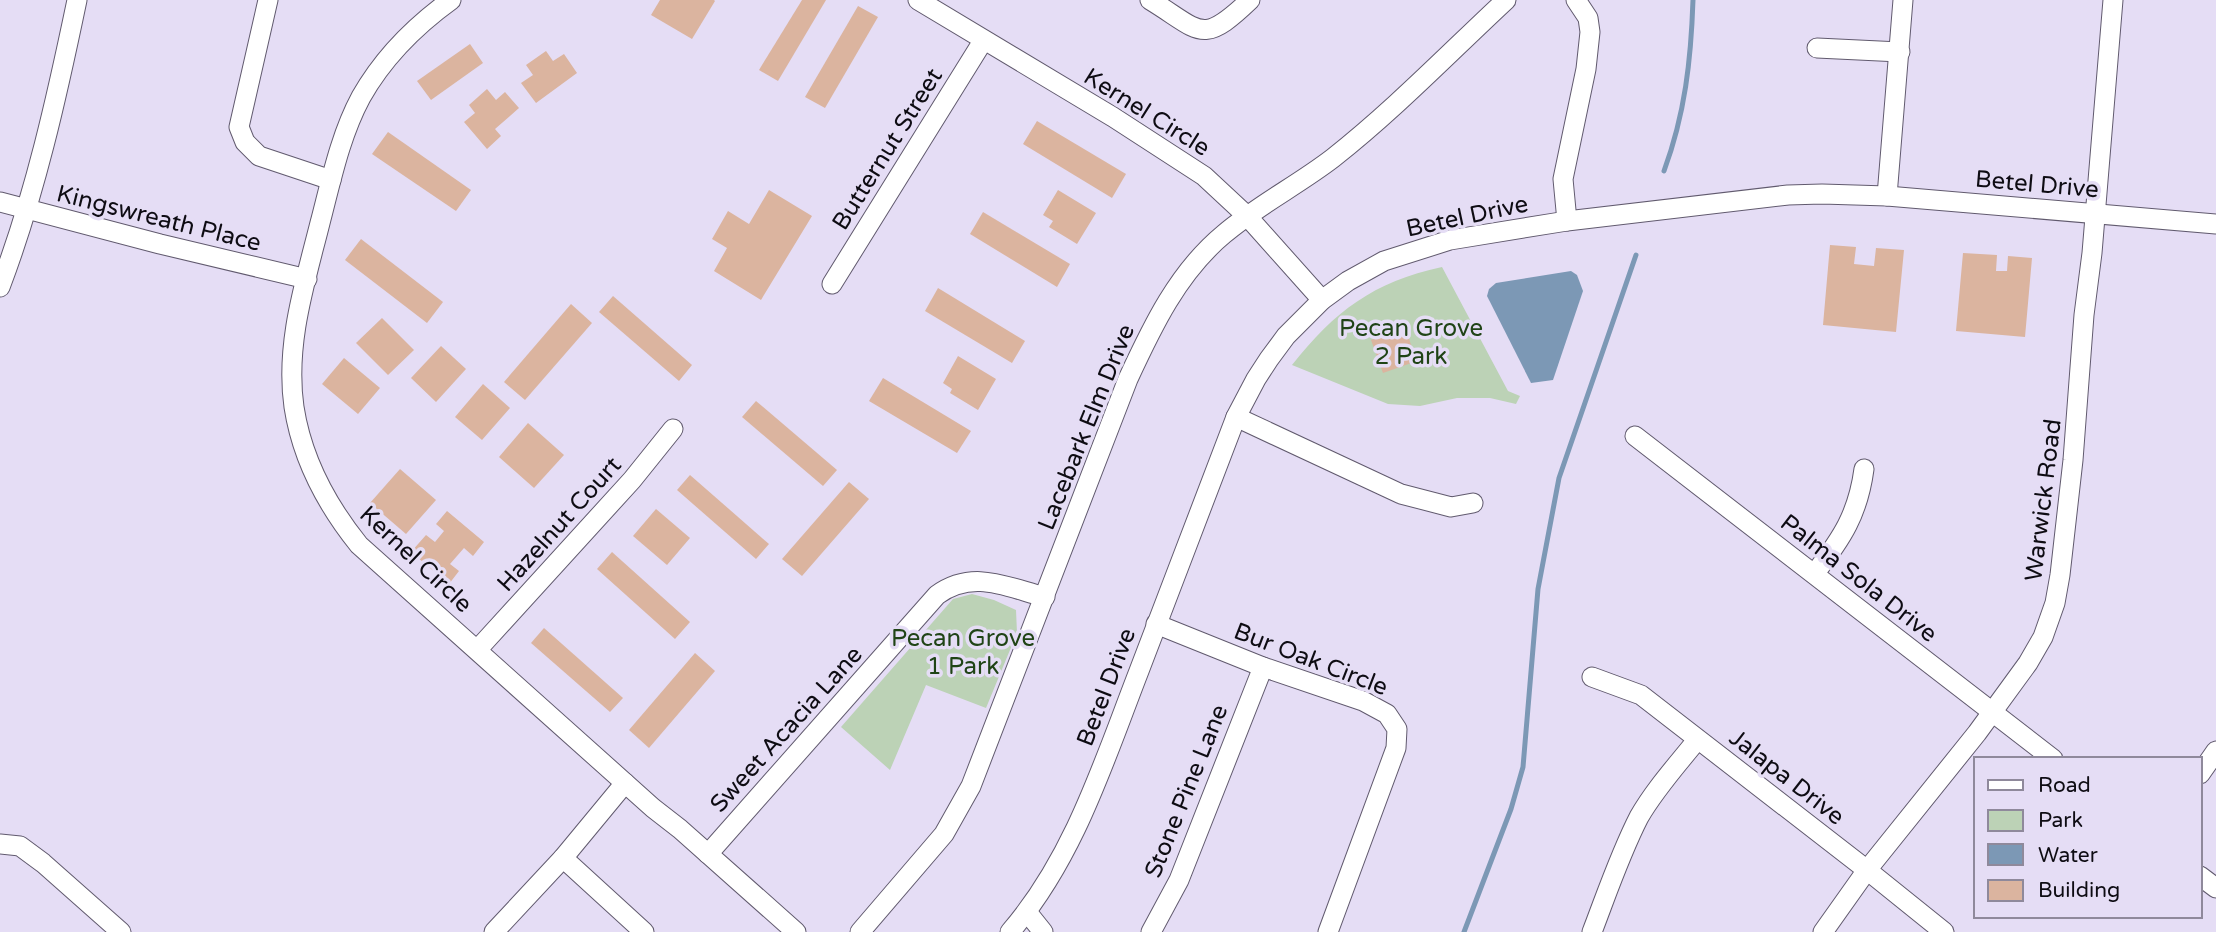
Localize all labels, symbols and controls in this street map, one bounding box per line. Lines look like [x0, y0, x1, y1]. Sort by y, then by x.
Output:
street label: Kernel Circle [1078, 62, 1215, 163]
street label: Butternut Street [826, 63, 949, 235]
street label: Betel Drive [1974, 165, 2100, 204]
street label: Kingswreath Place [54, 179, 264, 258]
street label: Betel Drive [1403, 189, 1531, 244]
park label: Pecan Grove 2 Park [1339, 314, 1483, 371]
street label: Lacebark Elm Drive [1032, 320, 1141, 534]
street label: Warwick Road [2019, 417, 2068, 583]
street label: Hazelnut Court [491, 451, 628, 598]
street label: Kernel Circle [353, 500, 478, 619]
street label: Palma Sola Drive [1775, 508, 1943, 649]
street label: Bur Oak Circle [1230, 617, 1392, 702]
park label: Pecan Grove 1 Park [891, 624, 1035, 681]
street label: Betel Drive [1071, 624, 1142, 750]
street label: Sweet Acacia Lane [704, 640, 869, 818]
street label: Stone Pine Lane [1139, 700, 1234, 882]
street label: Jalapa Drive [1723, 723, 1850, 831]
legend [1974, 757, 2202, 918]
text: Road [2038, 773, 2091, 798]
text: Park [2038, 808, 2083, 833]
text: Water [2038, 843, 2098, 868]
text: Building [2038, 878, 2120, 903]

